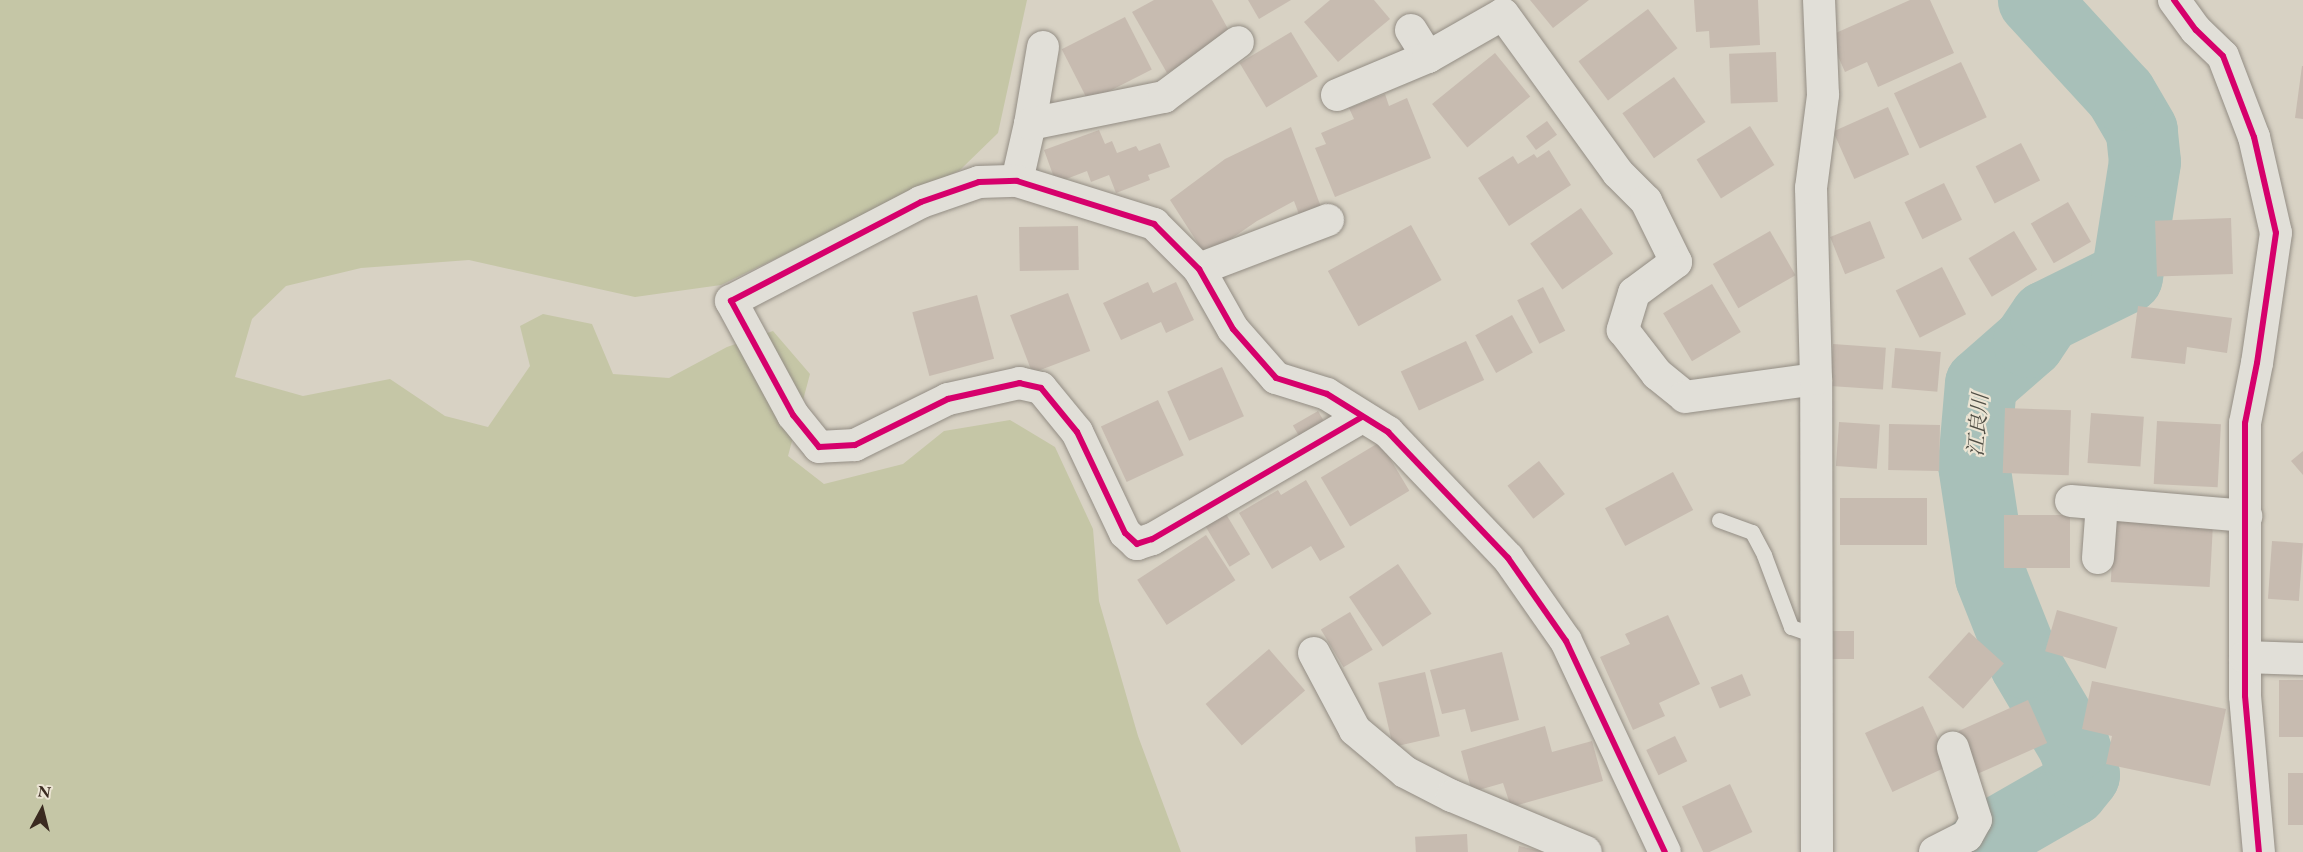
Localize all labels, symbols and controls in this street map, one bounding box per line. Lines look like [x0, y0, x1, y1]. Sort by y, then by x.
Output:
water label: 江良川 [1963, 393, 1993, 457]
north arrow [12, 780, 72, 840]
text: N [37, 780, 52, 803]

